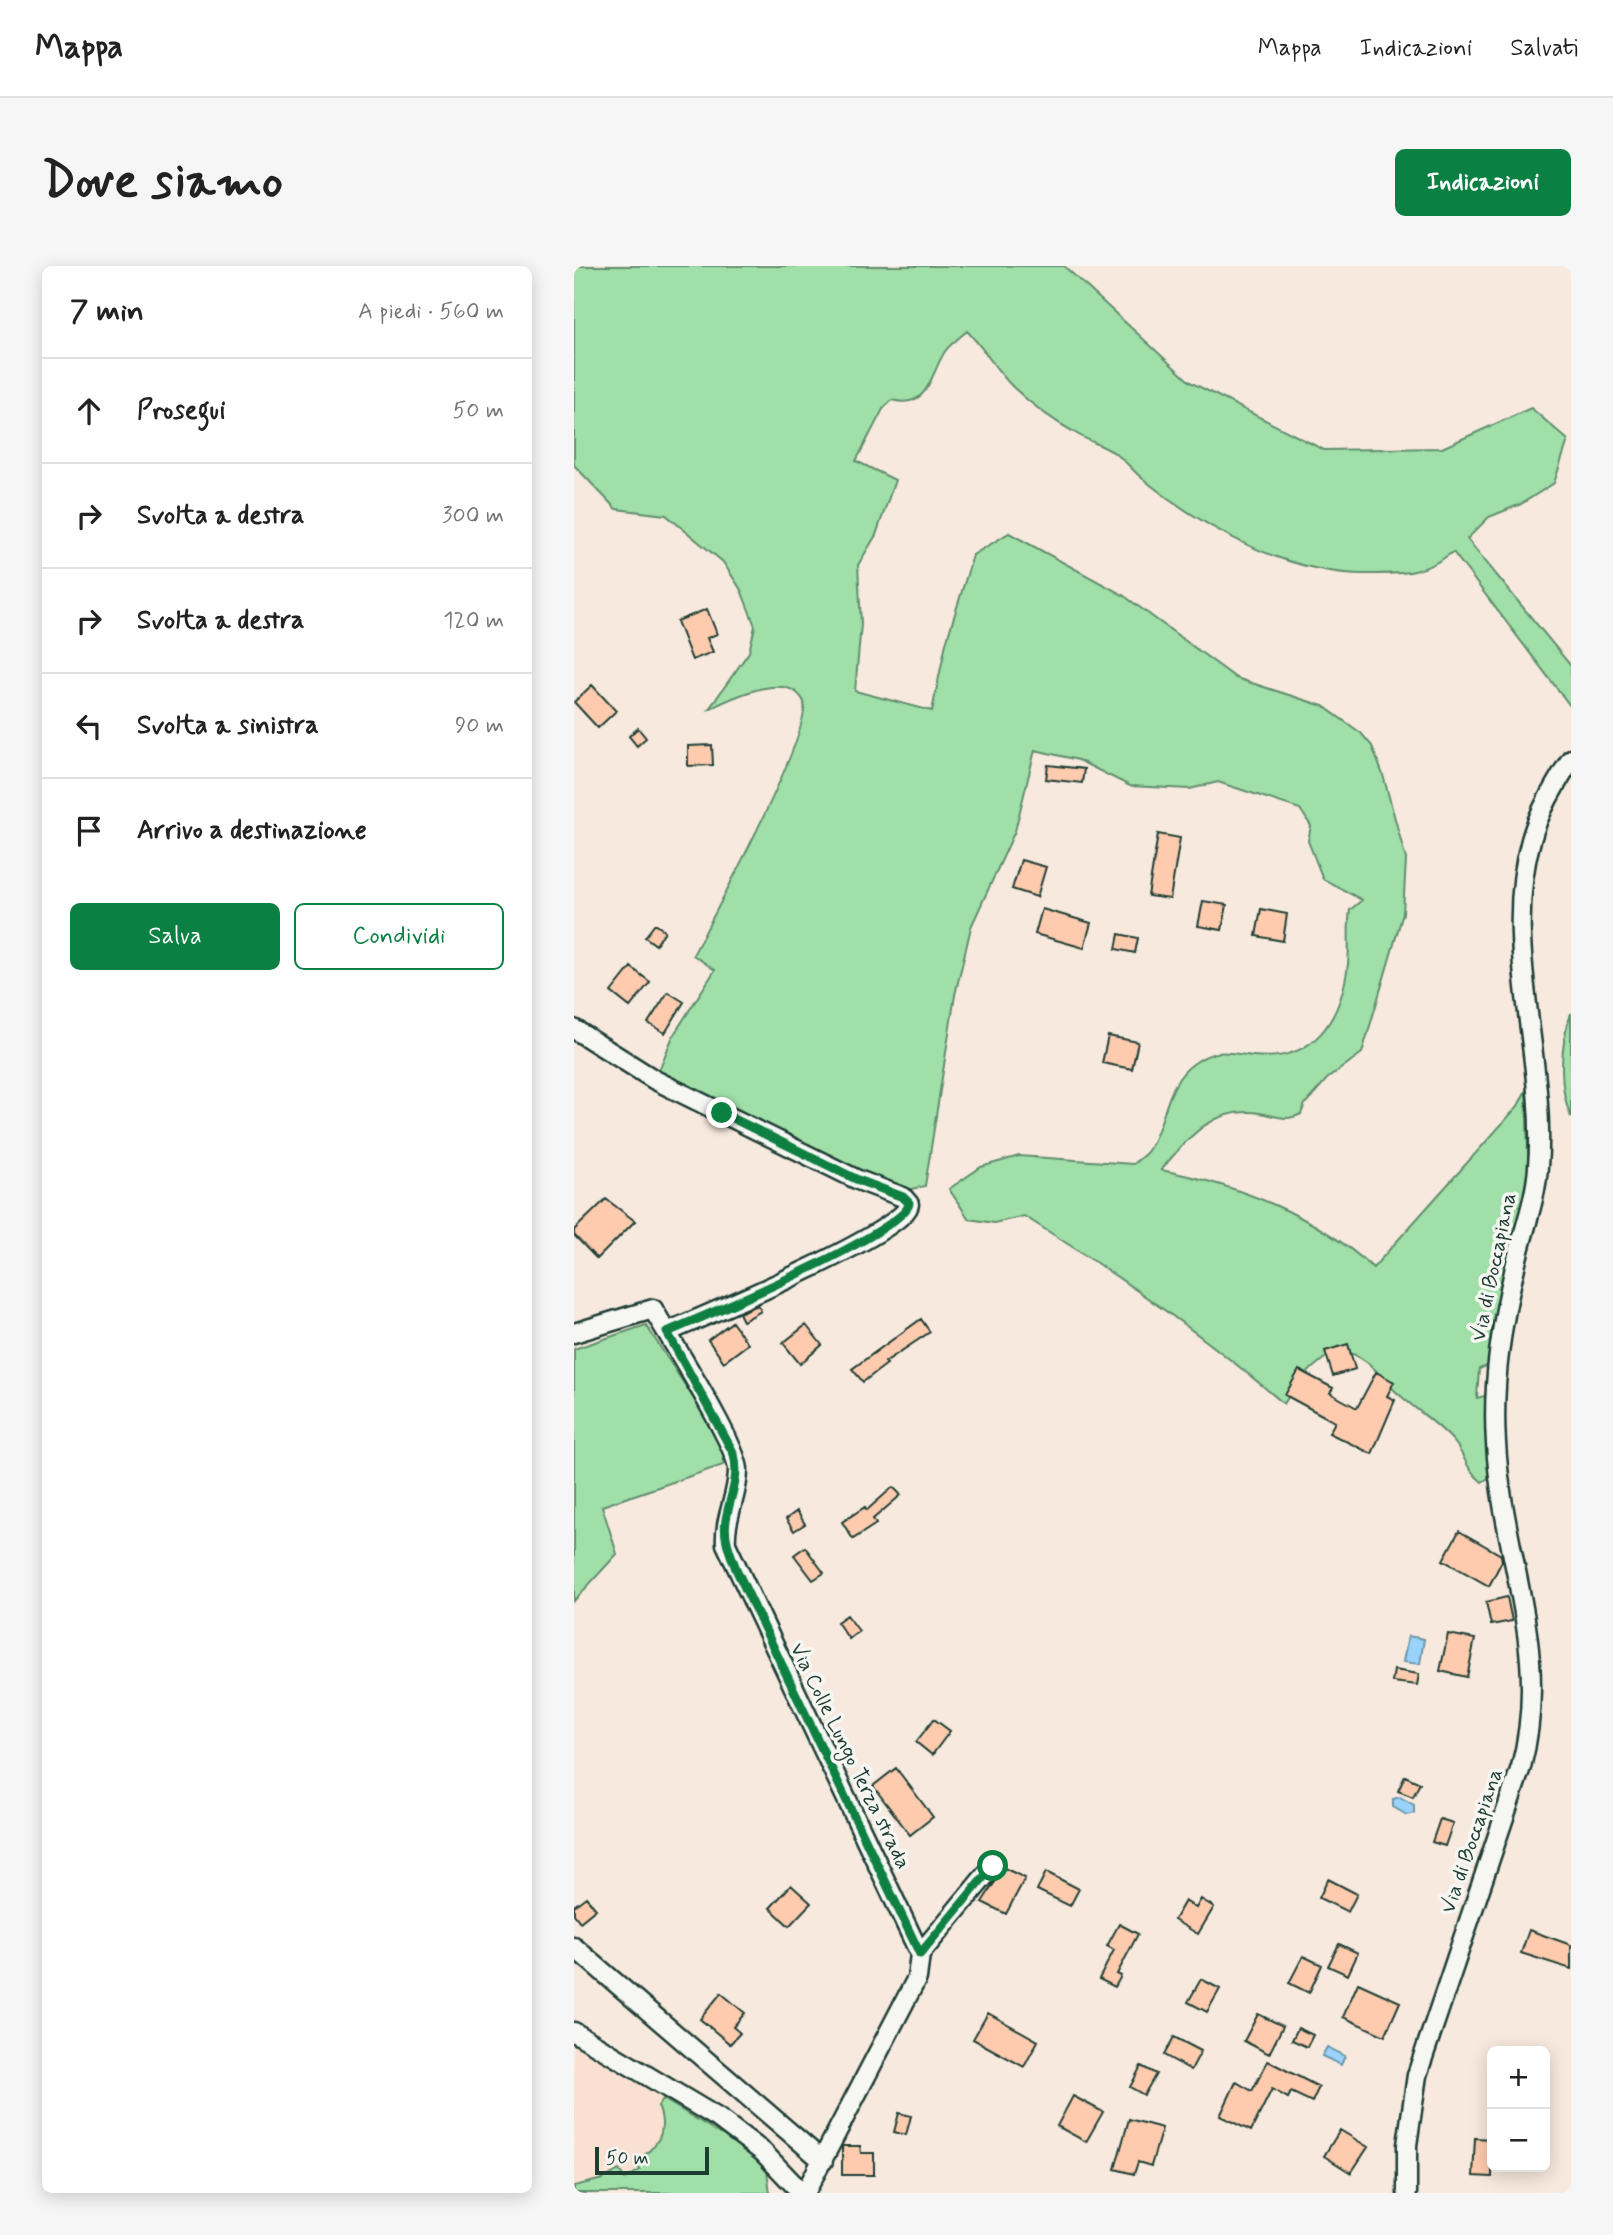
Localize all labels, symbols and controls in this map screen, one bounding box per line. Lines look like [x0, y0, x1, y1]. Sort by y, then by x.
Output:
text: Mappa [35, 26, 123, 70]
text: Mappa [1258, 33, 1322, 64]
text: Indicazioni [1360, 33, 1472, 64]
text: Salvati [1510, 33, 1578, 64]
button: Indicazioni [1395, 149, 1571, 216]
text: Dove siamo [42, 150, 283, 215]
text: 7 min [70, 292, 144, 331]
text: A piedi · 560 m [358, 297, 504, 327]
icon: ahead [70, 392, 108, 430]
text: Prosegui [137, 394, 226, 428]
text: 50 m [453, 396, 504, 426]
icon: right [70, 497, 108, 535]
text: Svolta a destra [137, 499, 304, 533]
text: 300 m [442, 501, 504, 531]
icon: right [70, 602, 108, 640]
text: Svolta a destra [137, 604, 304, 638]
text: 120 m [443, 606, 504, 636]
icon: left [70, 707, 108, 745]
text: Svolta a sinistra [137, 709, 319, 743]
text: 90 m [455, 711, 504, 741]
icon: arrive [70, 812, 108, 850]
text: Arrivo a destinazione [137, 814, 367, 848]
button: Salva [70, 903, 280, 970]
button: Condividi [294, 903, 504, 970]
route end [706, 1097, 737, 1128]
street label: Via di Boccapiana [1465, 1190, 1523, 1344]
street label: Via Colle Lungo Terza strada [782, 1638, 917, 1874]
street label: Via di Boccapiana [1434, 1765, 1510, 1917]
route start [977, 1850, 1008, 1881]
map controls [1487, 2046, 1550, 2172]
button: + [1487, 2046, 1550, 2109]
button: − [1487, 2109, 1550, 2172]
scale bar [595, 2144, 709, 2176]
text: 50 m [606, 2146, 649, 2171]

